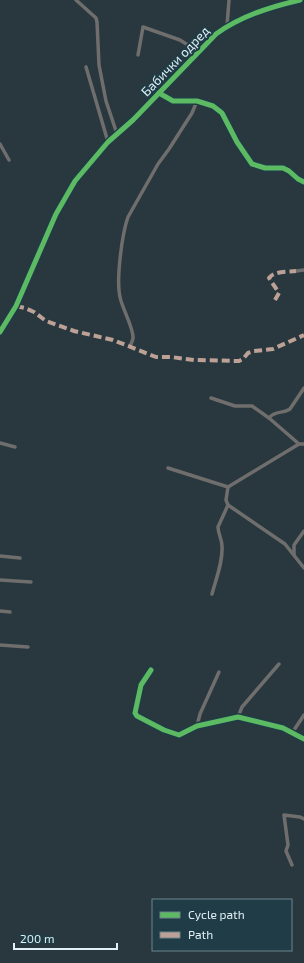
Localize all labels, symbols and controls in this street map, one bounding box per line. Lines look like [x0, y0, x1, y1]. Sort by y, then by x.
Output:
street label: Бабички одред [137, 22, 213, 99]
legend [152, 899, 292, 951]
text: Cycle path [188, 907, 245, 921]
scale bar [14, 925, 117, 951]
text: Path [188, 927, 213, 941]
text: 200 m [20, 931, 54, 945]

